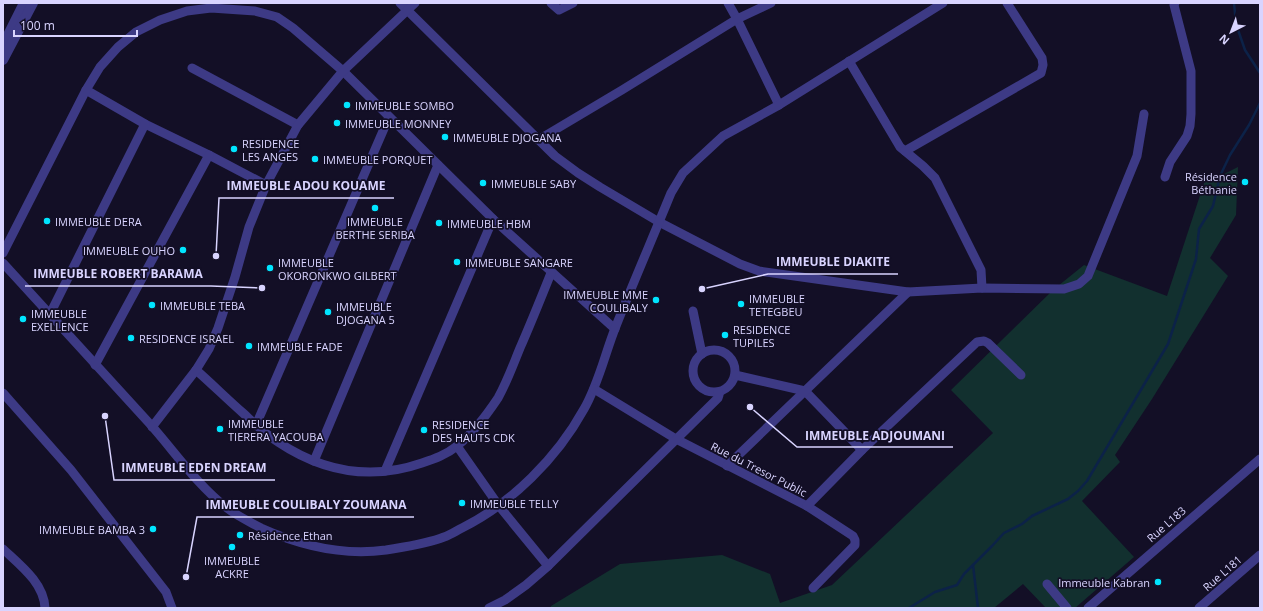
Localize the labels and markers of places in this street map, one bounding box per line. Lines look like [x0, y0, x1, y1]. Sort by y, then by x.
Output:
place label: IMMEUBLE SOMBO [355, 98, 454, 113]
marker: IMMEUBLE SOMBO [342, 100, 352, 110]
place label: IMMEUBLE MONNEY [345, 116, 452, 131]
marker: IMMEUBLE MONNEY [332, 118, 342, 128]
place label: IMMEUBLE DJOGANA [453, 130, 562, 145]
marker: IMMEUBLE DJOGANA [440, 132, 450, 142]
place label: RESIDENCE LES ANGES [242, 136, 299, 164]
marker: RESIDENCE LES ANGES [229, 144, 239, 154]
place label: IMMEUBLE PORQUET [323, 152, 433, 167]
marker: IMMEUBLE PORQUET [310, 154, 320, 164]
place label: Résidence Béthanie [1185, 169, 1237, 197]
callout: IMMEUBLE ADOU KOUAME [219, 174, 394, 198]
place label: IMMEUBLE SABY [491, 176, 577, 191]
marker: Résidence Béthanie [1240, 177, 1250, 187]
marker: IMMEUBLE SABY [478, 178, 488, 188]
marker: IMMEUBLE BERTHE SERIBA [370, 203, 380, 213]
place label: IMMEUBLE DERA [55, 214, 142, 229]
place label: IMMEUBLE BERTHE SERIBA [335, 214, 415, 242]
marker: IMMEUBLE DERA [42, 216, 52, 226]
place label: IMMEUBLE HBM [447, 216, 531, 231]
marker: IMMEUBLE HBM [434, 218, 444, 228]
place label: IMMEUBLE OUHO [83, 243, 175, 258]
marker: IMMEUBLE OUHO [178, 245, 188, 255]
callout: IMMEUBLE DIAKITE [768, 250, 898, 274]
place label: IMMEUBLE OKORONKWO GILBERT [278, 255, 397, 283]
place label: IMMEUBLE SANGARE [465, 255, 573, 270]
marker: IMMEUBLE SANGARE [452, 257, 462, 267]
callout: IMMEUBLE ROBERT BARAMA [25, 262, 211, 286]
marker: IMMEUBLE OKORONKWO GILBERT [265, 263, 275, 273]
place label: IMMEUBLE MME COULIBALY [563, 287, 649, 315]
place label: IMMEUBLE TETEGBEU [749, 291, 805, 319]
marker: IMMEUBLE MME COULIBALY [651, 295, 661, 305]
place label: IMMEUBLE TEBA [160, 298, 245, 313]
place label: IMMEUBLE DJOGANA 5 [336, 299, 395, 327]
marker: IMMEUBLE TETEGBEU [736, 299, 746, 309]
marker: IMMEUBLE TEBA [147, 300, 157, 310]
place label: IMMEUBLE EXELLENCE [31, 306, 89, 334]
marker: IMMEUBLE DJOGANA 5 [323, 307, 333, 317]
marker: IMMEUBLE EXELLENCE [18, 314, 28, 324]
place label: RESIDENCE TUPILES [733, 322, 790, 350]
marker: RESIDENCE TUPILES [720, 330, 730, 340]
place label: RESIDENCE ISRAEL [139, 331, 234, 346]
marker: RESIDENCE ISRAEL [126, 333, 136, 343]
place label: IMMEUBLE FADE [257, 339, 343, 354]
marker: IMMEUBLE FADE [244, 341, 254, 351]
place label: IMMEUBLE TIERERA YACOUBA [228, 416, 323, 444]
place label: RESIDENCE DES HAUTS CDK [432, 417, 515, 445]
callout: IMMEUBLE ADJOUMANI [797, 423, 953, 447]
marker: IMMEUBLE TIERERA YACOUBA [215, 424, 225, 434]
marker: RESIDENCE DES HAUTS CDK [419, 425, 429, 435]
callout: IMMEUBLE EDEN DREAM [114, 456, 275, 480]
callout: IMMEUBLE COULIBALY ZOUMANA [197, 493, 414, 517]
place label: IMMEUBLE TELLY [470, 496, 559, 511]
marker: IMMEUBLE TELLY [457, 498, 467, 508]
place label: IMMEUBLE BAMBA 3 [39, 522, 145, 537]
marker: IMMEUBLE BAMBA 3 [148, 524, 158, 534]
place label: Résidence Ethan [248, 528, 333, 543]
marker: Résidence Ethan [235, 530, 245, 540]
marker: IMMEUBLE ACKRE [227, 542, 237, 552]
place label: IMMEUBLE ACKRE [204, 553, 260, 581]
place label: Immeuble Kabran [1058, 575, 1150, 590]
marker: Immeuble Kabran [1153, 577, 1163, 587]

